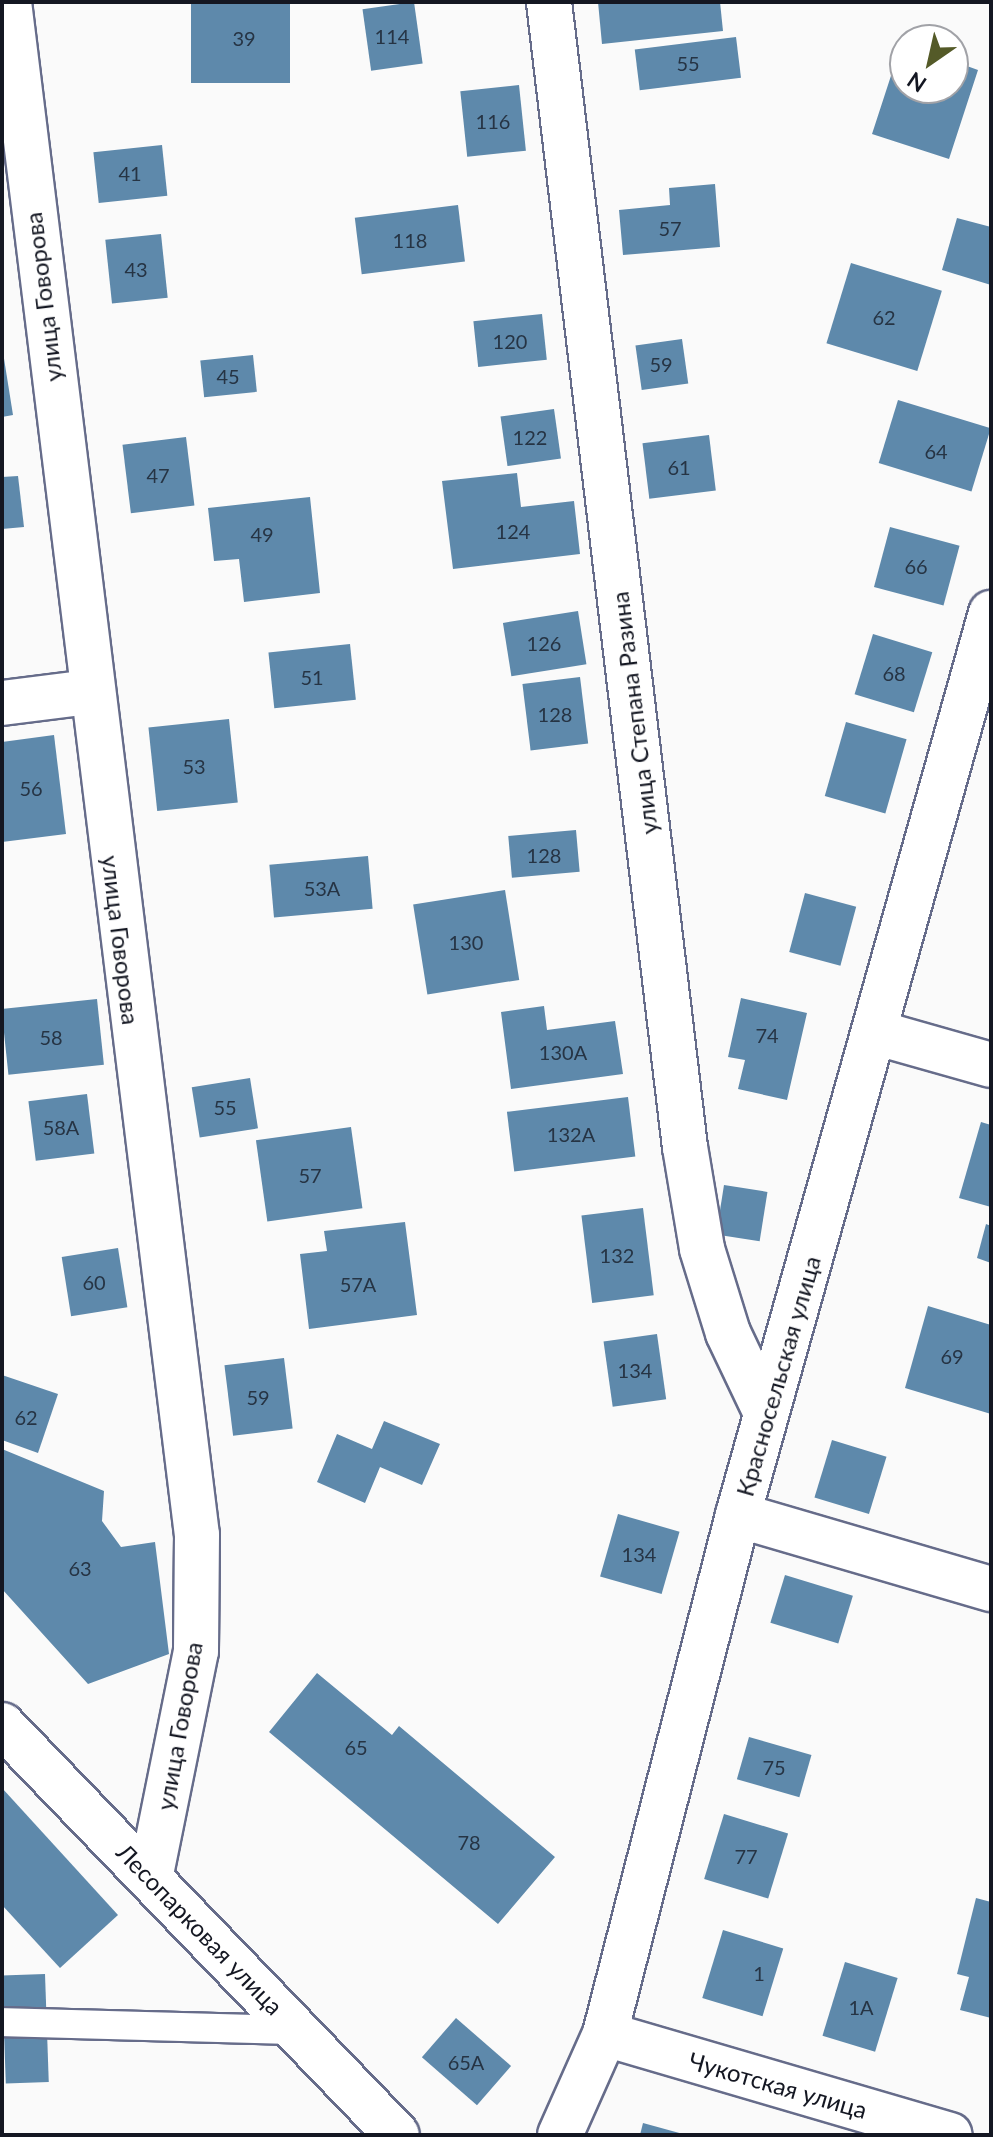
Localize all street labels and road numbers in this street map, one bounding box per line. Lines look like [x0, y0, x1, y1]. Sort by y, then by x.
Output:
street label: улица Говорова [18, 211, 68, 383]
street label: улица Степана Разина [605, 590, 663, 836]
street label: улица Говорова [96, 854, 146, 1026]
street label: Красносельская улица [730, 1253, 826, 1499]
street label: улица Говорова [150, 1640, 208, 1812]
street label: Лесопарковая улица [111, 1838, 289, 2020]
street label: Чукотская улица [686, 2046, 870, 2124]

